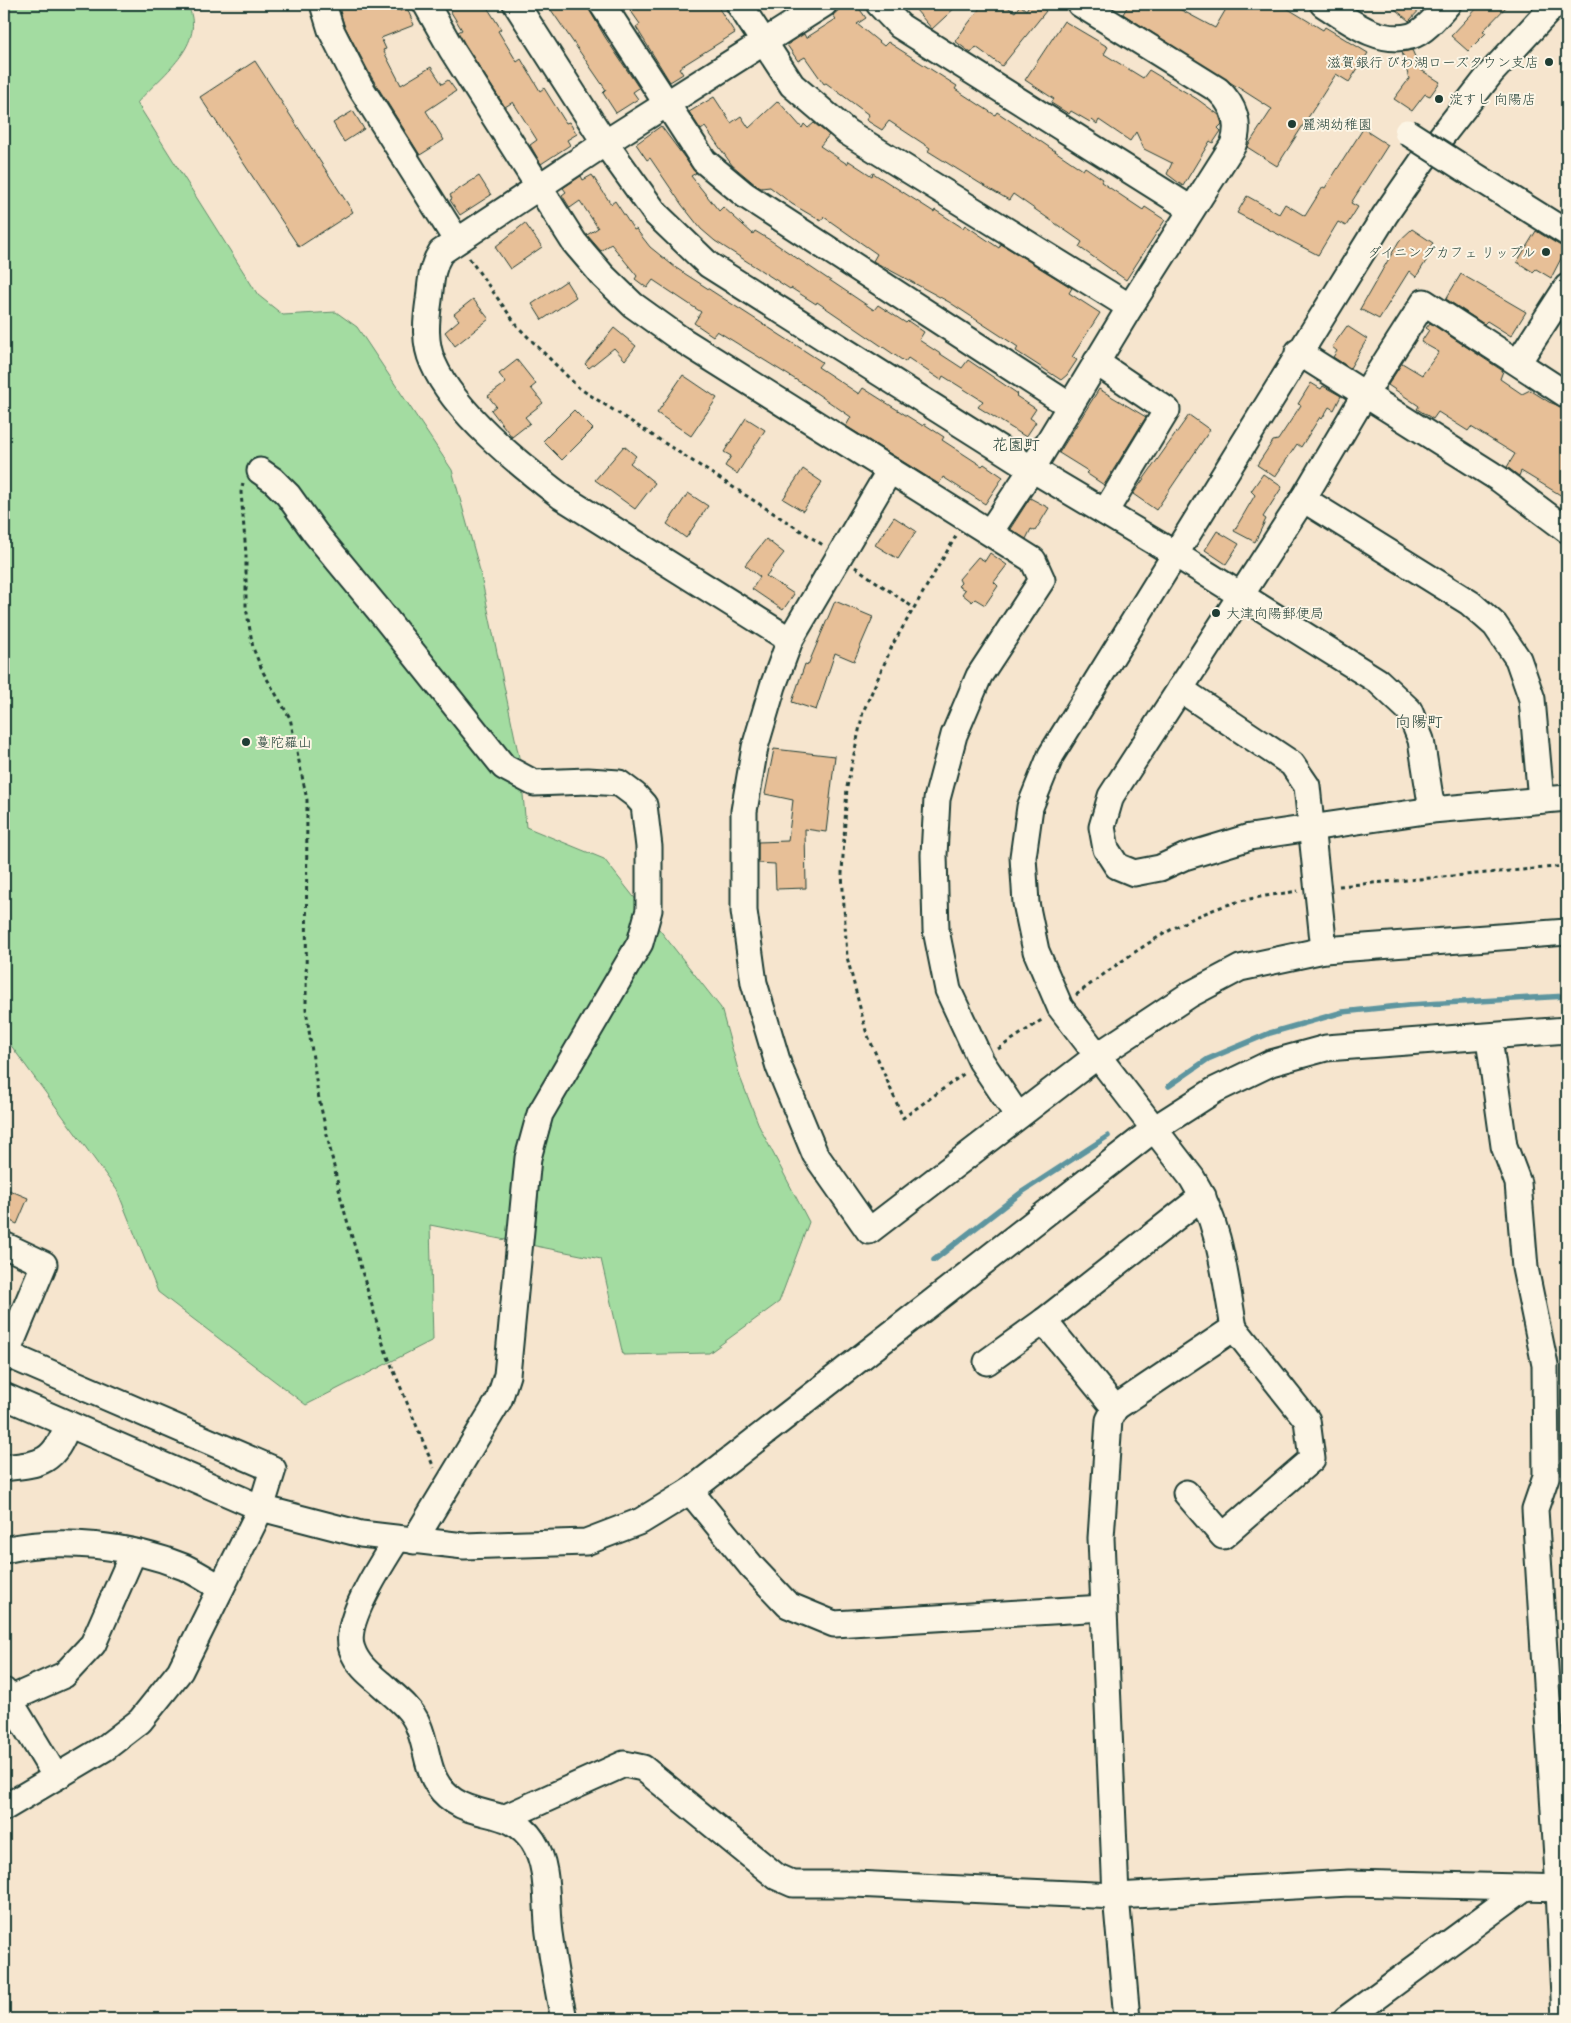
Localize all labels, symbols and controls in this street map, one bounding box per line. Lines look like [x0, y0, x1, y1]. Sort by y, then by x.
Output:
place label: 滋賀銀行 びわ湖ローズタウン支店 [1327, 54, 1539, 71]
marker: 滋賀銀行 びわ湖ローズタウン支店 [1543, 56, 1555, 68]
place label: 淀すし 向陽店 [1449, 91, 1536, 108]
marker: 淀すし 向陽店 [1433, 93, 1445, 105]
place label: 麗湖幼稚園 [1302, 116, 1372, 133]
marker: 麗湖幼稚園 [1286, 118, 1298, 130]
place label: ダイニングカフェ リップル [1367, 244, 1536, 261]
marker: ダイニングカフェ リップル [1540, 246, 1552, 258]
district label: 花園町 [992, 435, 1040, 455]
place label: 大津向陽郵便局 [1226, 605, 1324, 622]
marker: 大津向陽郵便局 [1210, 607, 1222, 619]
district label: 向陽町 [1395, 712, 1443, 732]
place label: 蔓陀羅山 [256, 734, 312, 751]
marker: 蔓陀羅山 [240, 736, 252, 748]

